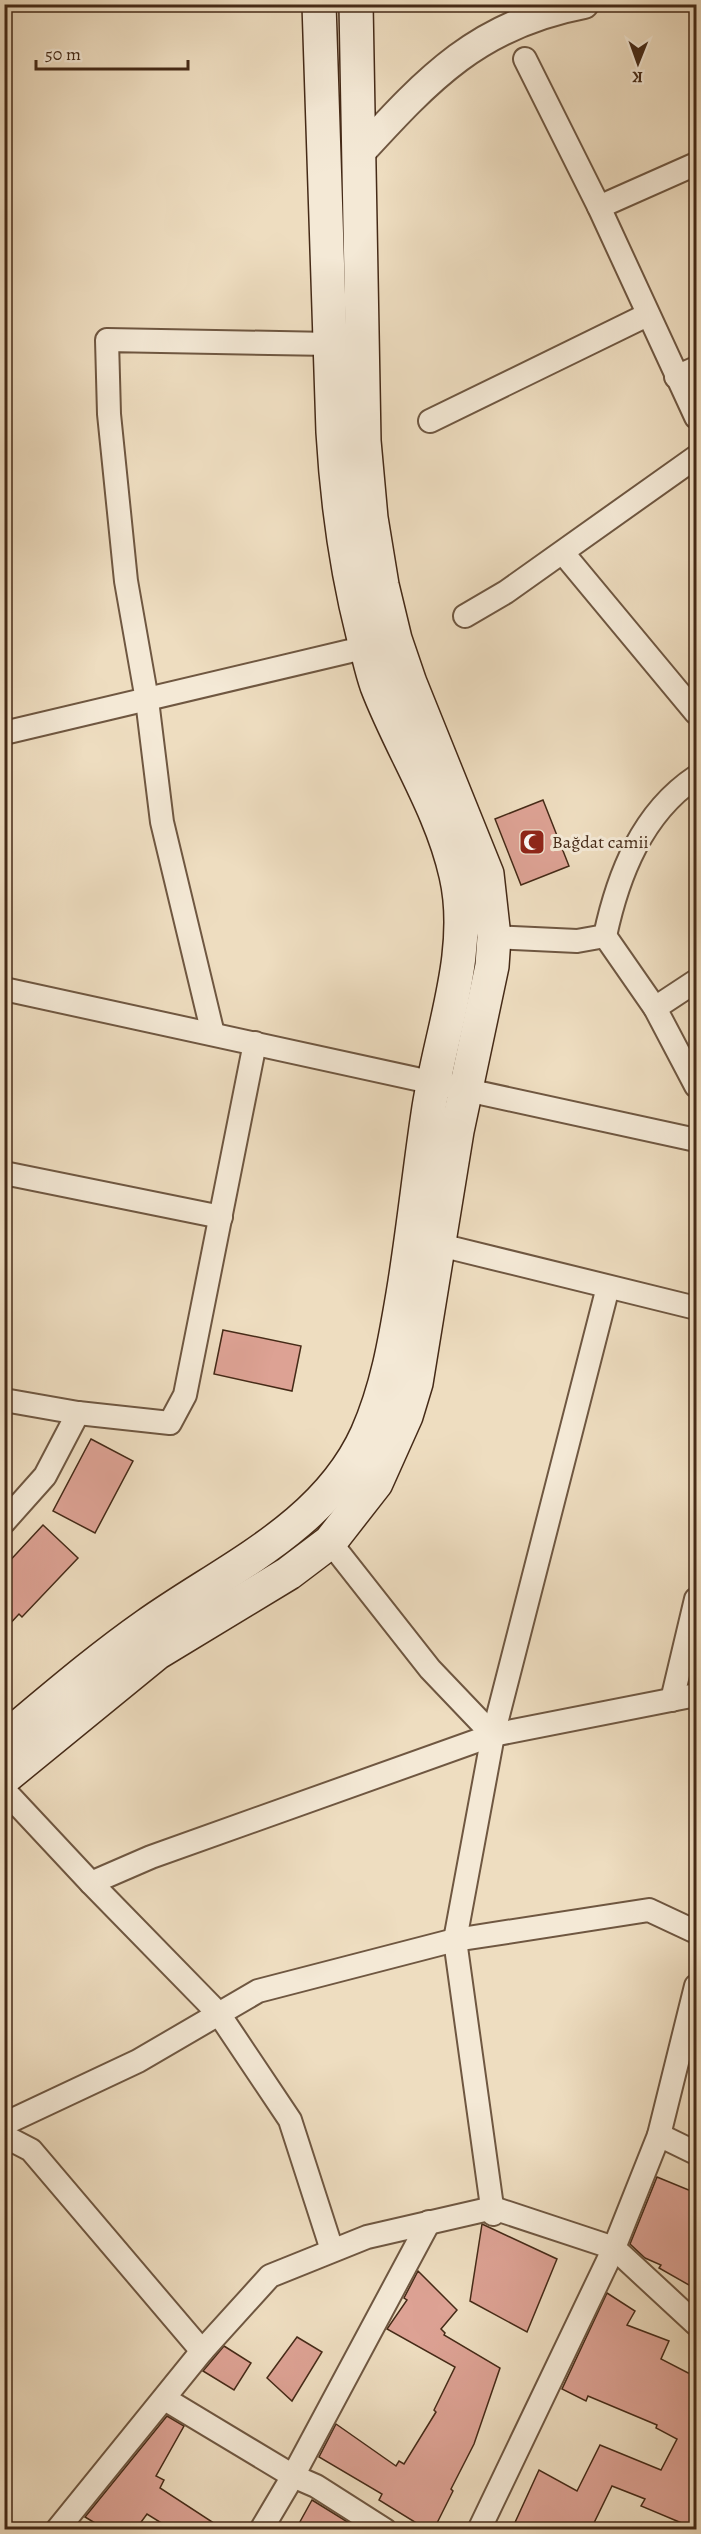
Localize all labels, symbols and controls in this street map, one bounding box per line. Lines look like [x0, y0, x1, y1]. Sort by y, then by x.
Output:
scale bar [36, 33, 188, 71]
north arrow [608, 33, 668, 93]
text: 50 m [45, 42, 81, 66]
text: K [632, 66, 643, 88]
mosque icon: Bağdat camii [517, 827, 547, 857]
place label: Bağdat camii [552, 830, 649, 854]

